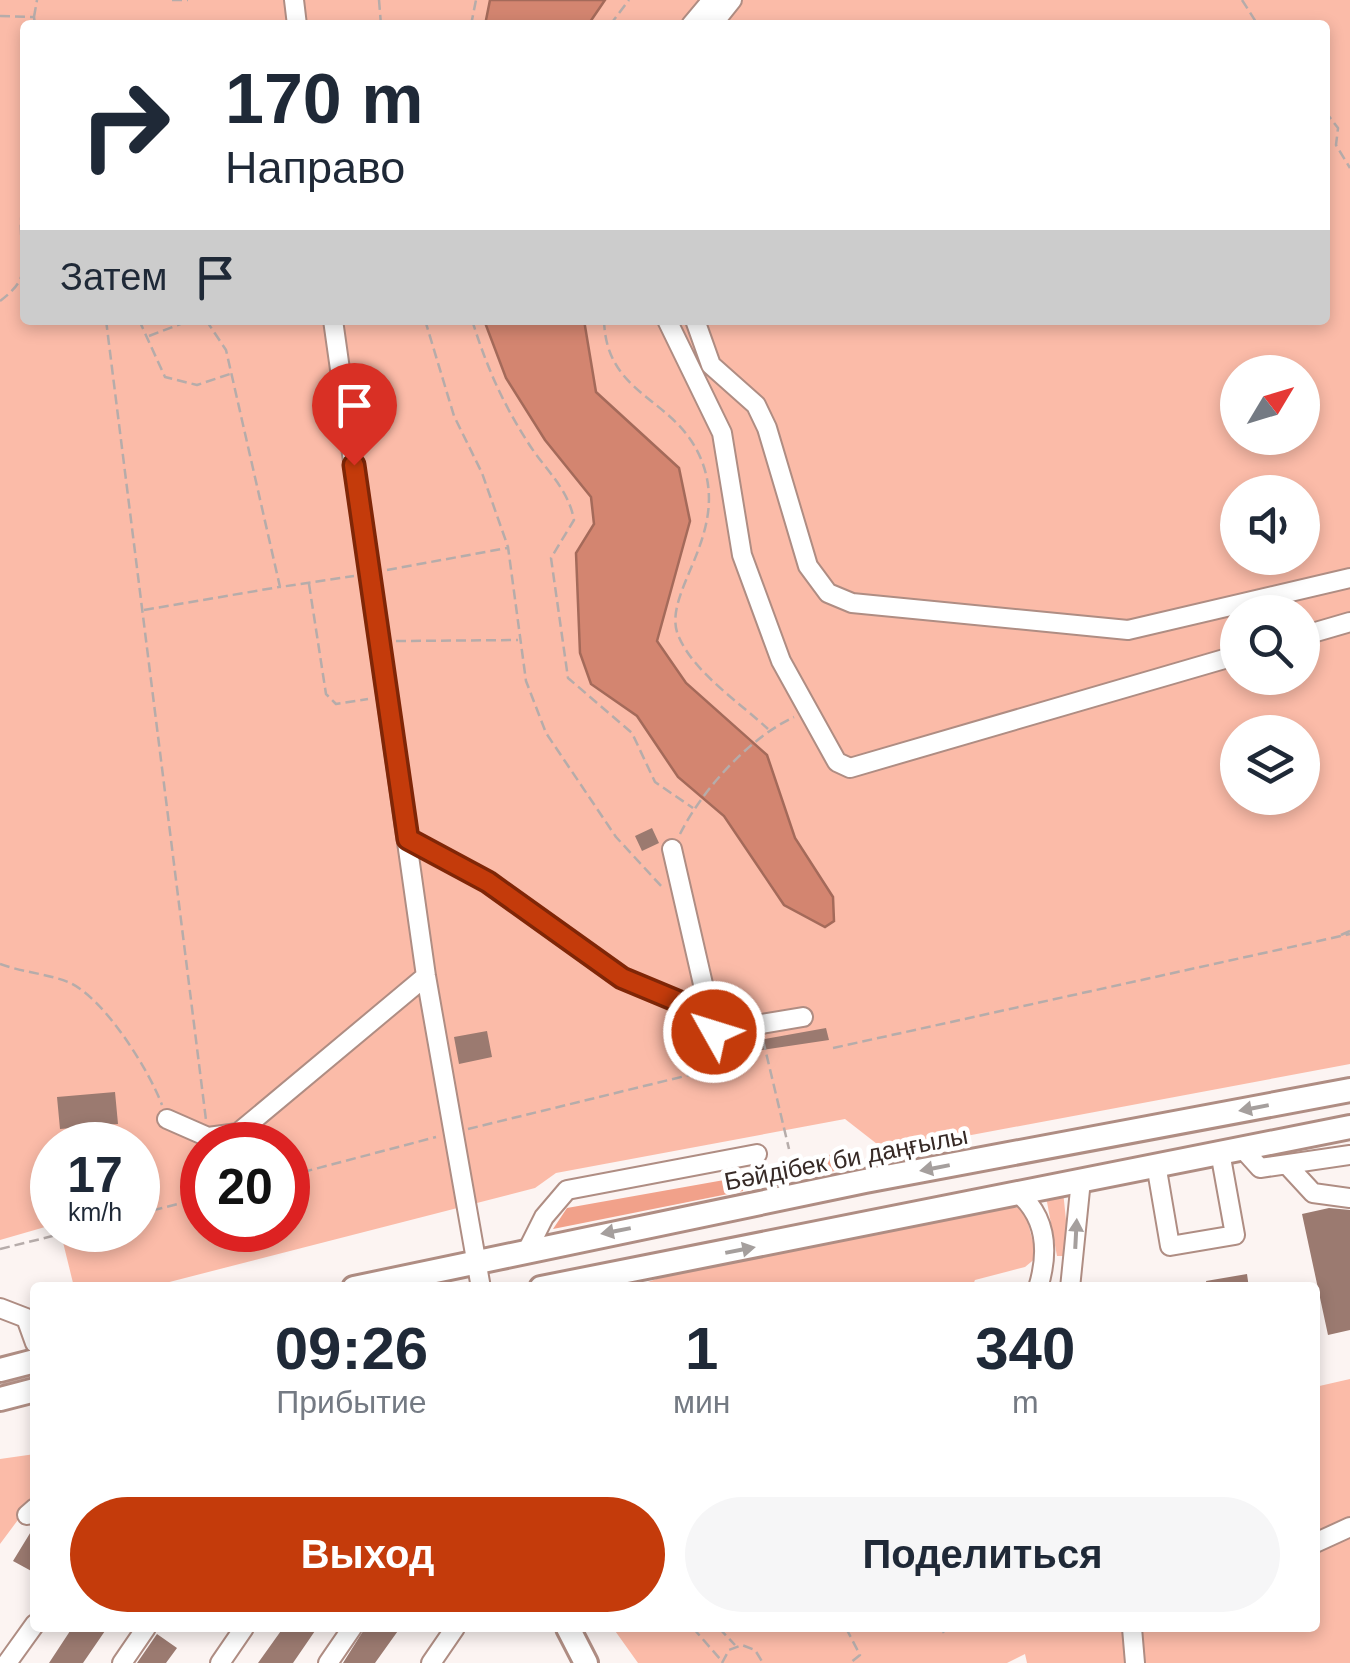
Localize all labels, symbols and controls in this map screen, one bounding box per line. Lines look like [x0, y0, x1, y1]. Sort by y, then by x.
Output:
icon: right [60, 60, 190, 190]
text: 170 m [225, 60, 423, 138]
text: Направо [225, 142, 405, 193]
icon: arrive [188, 250, 243, 305]
text: Затем [60, 256, 168, 298]
north arrow [1220, 355, 1320, 455]
map controls [1220, 355, 1320, 815]
pin [312, 363, 397, 466]
icon: arrive [327, 378, 382, 433]
button: sound [1220, 475, 1320, 575]
button: search [1220, 595, 1320, 695]
button: layers [1220, 715, 1320, 815]
position arrow [662, 980, 766, 1084]
one-way arrow [1238, 1101, 1269, 1116]
street label: Бәйдібек би даңғылы [722, 1121, 970, 1195]
speed limit sign: 20 [180, 1122, 310, 1252]
text: 17 [67, 1147, 123, 1203]
one-way arrow [919, 1160, 950, 1176]
text: km/h [68, 1198, 122, 1226]
one-way arrow [1068, 1217, 1084, 1249]
one-way arrow [600, 1224, 631, 1240]
one-way arrow [725, 1241, 756, 1257]
text: 09:26 [275, 1315, 428, 1382]
text: 1 [685, 1315, 718, 1382]
text: 340 [975, 1315, 1075, 1382]
text: Прибытие [276, 1384, 427, 1420]
text: мин [673, 1384, 730, 1420]
text: m [1012, 1384, 1039, 1420]
button: Выход [70, 1497, 665, 1612]
button: Поделиться [685, 1497, 1280, 1612]

